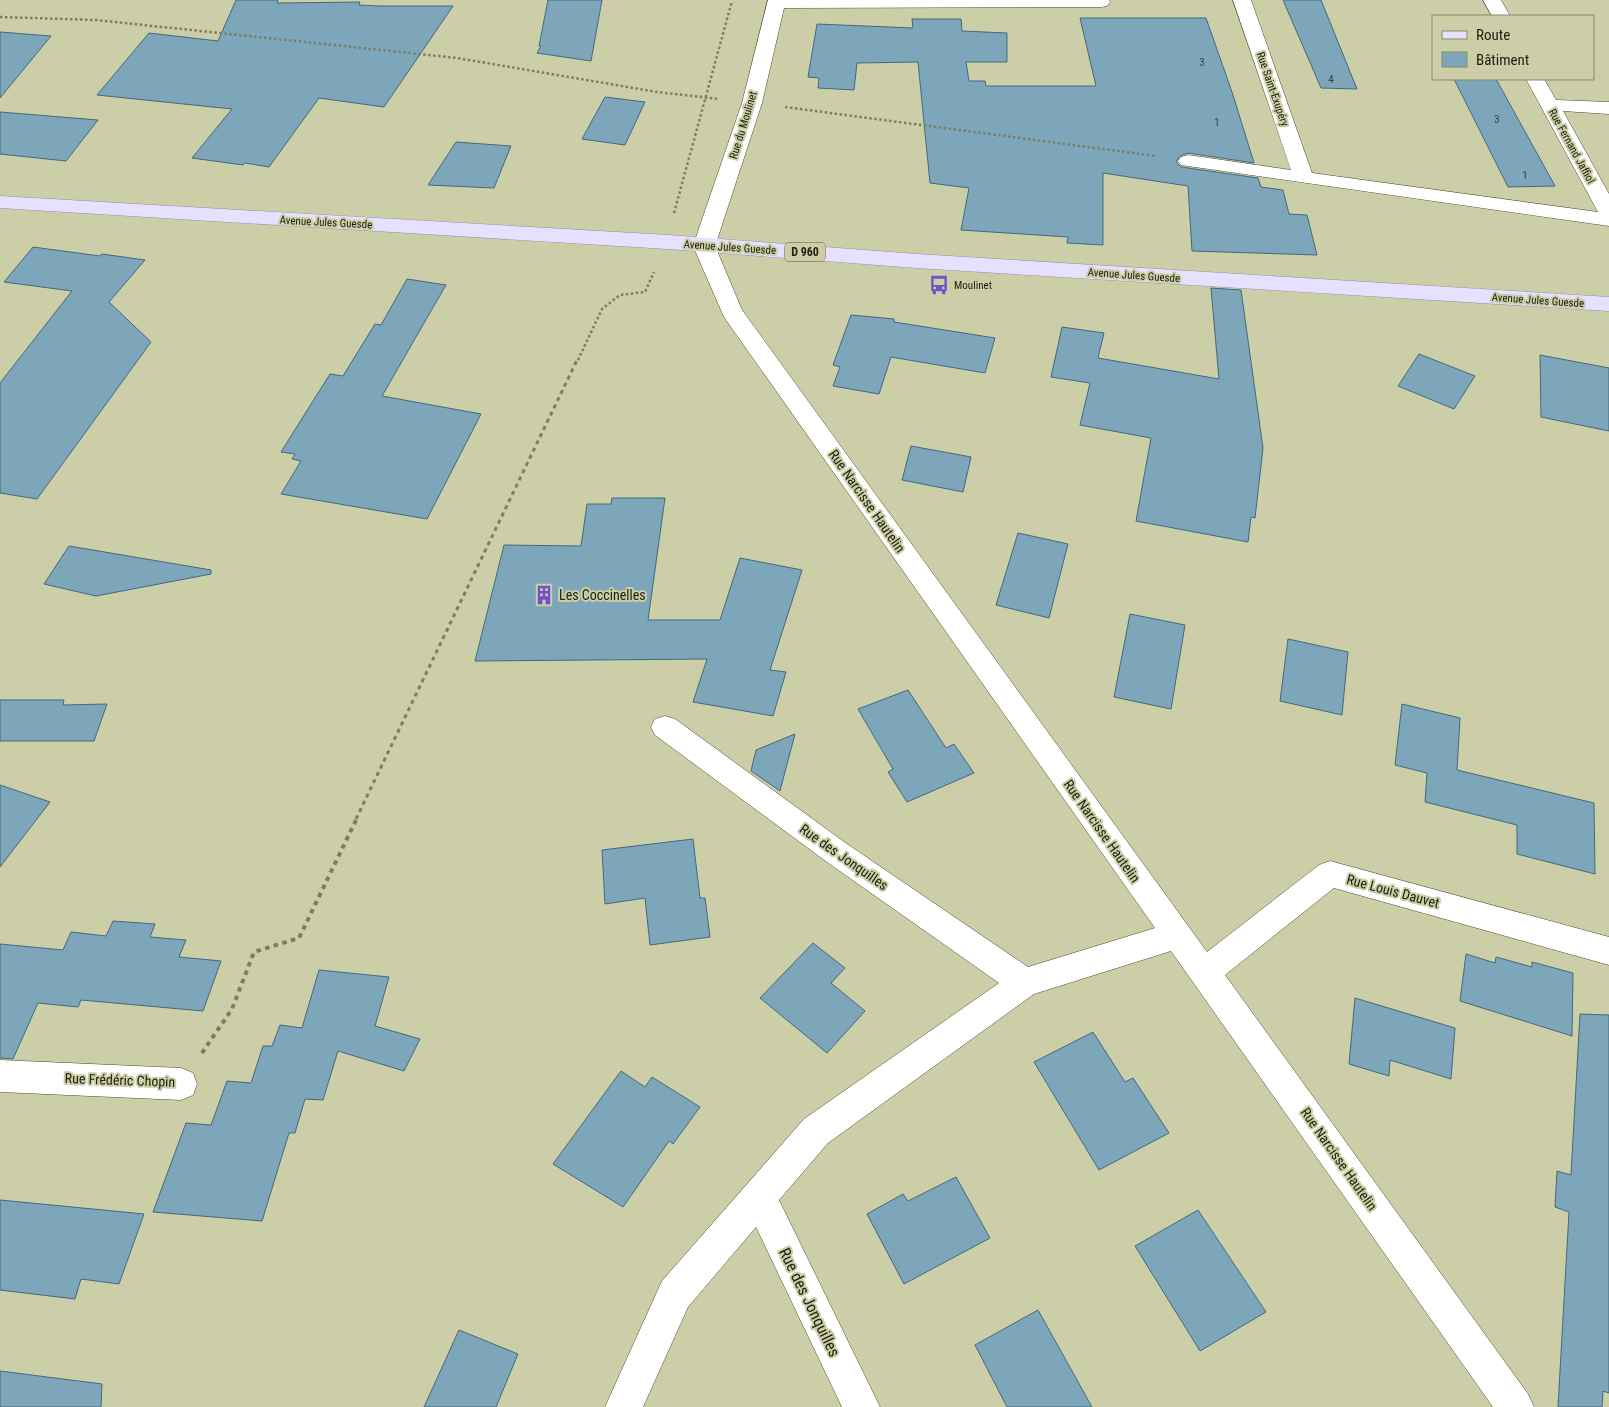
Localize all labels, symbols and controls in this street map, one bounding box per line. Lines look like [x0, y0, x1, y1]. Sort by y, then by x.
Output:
legend [1432, 15, 1594, 80]
text: Route [1476, 26, 1510, 44]
street label: Rue Saint-Exupéry [1254, 50, 1291, 128]
text: Bâtiment [1476, 51, 1529, 69]
house number: 3 [1199, 56, 1205, 69]
house number: 4 [1328, 73, 1334, 86]
street label: Rue du Moulinet [727, 90, 760, 161]
street label: Rue Fernand Jaffiol [1546, 107, 1597, 186]
house number: 3 [1494, 113, 1500, 126]
house number: 1 [1214, 116, 1220, 129]
house number: 1 [1522, 169, 1528, 182]
street label: Avenue Jules Guesde [279, 214, 373, 231]
street label: Avenue Jules Guesde [683, 238, 777, 257]
road number: D 960 [785, 242, 825, 262]
street label: Avenue Jules Guesde [1087, 266, 1181, 285]
bus stop icon: Moulinet [928, 274, 950, 296]
place label: Moulinet [954, 279, 992, 292]
street label: Avenue Jules Guesde [1491, 291, 1585, 310]
street label: Rue Narcisse Hautelin [826, 447, 908, 555]
building icon: Les Coccinelles [533, 584, 555, 606]
place label: Les Coccinelles [559, 587, 646, 603]
street label: Rue Narcisse Hautelin [1061, 777, 1143, 885]
street label: Rue des Jonquilles [797, 821, 891, 893]
street label: Rue Louis Dauvet [1345, 871, 1441, 911]
street label: Rue Frédéric Chopin [64, 1070, 176, 1090]
street label: Rue Narcisse Hautelin [1298, 1105, 1380, 1213]
street label: Rue des Jonquilles [775, 1245, 844, 1360]

